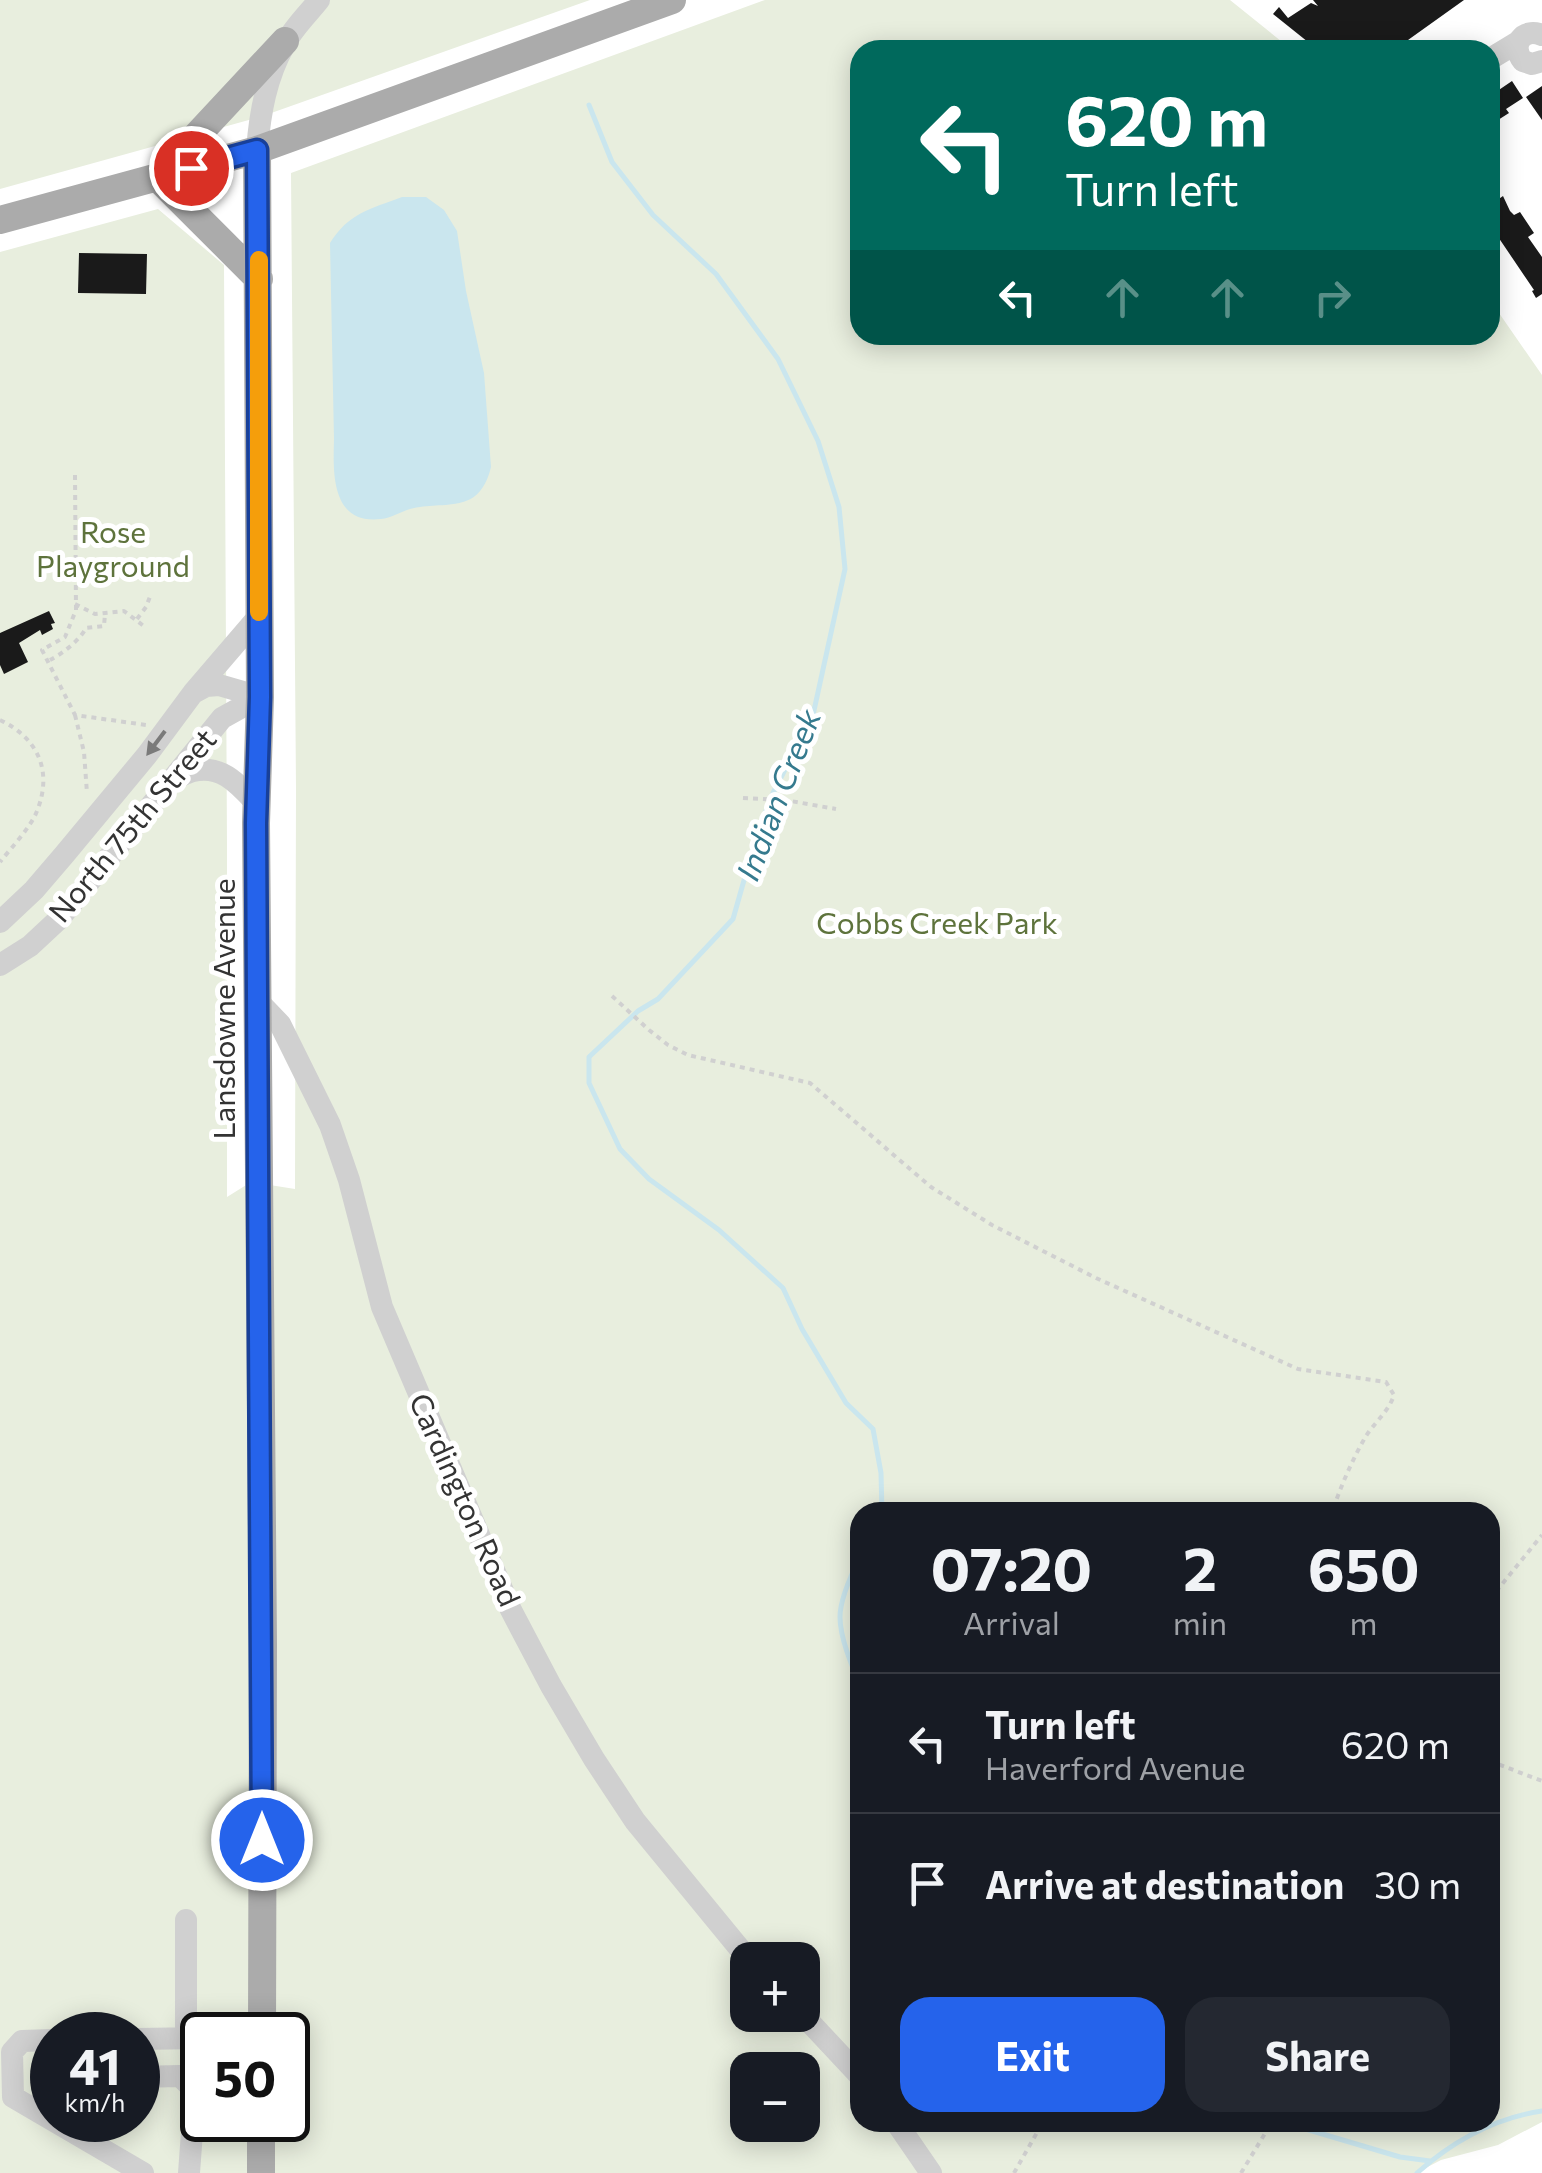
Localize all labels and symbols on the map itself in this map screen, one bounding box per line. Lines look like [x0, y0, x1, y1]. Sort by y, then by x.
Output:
pin [149, 126, 234, 211]
park label: Rose Playground [36, 512, 190, 583]
water label: Indian Creek [726, 702, 828, 886]
street label: North 75th Street [40, 720, 223, 929]
one-way arrow [147, 730, 166, 756]
street label: Lansdowne Avenue [204, 878, 241, 1140]
park label: Cobbs Creek Park [816, 903, 1058, 940]
street label: Cardington Road [403, 1387, 530, 1611]
position arrow [210, 1788, 314, 1892]
speed limit sign: 50 [180, 2012, 310, 2142]

